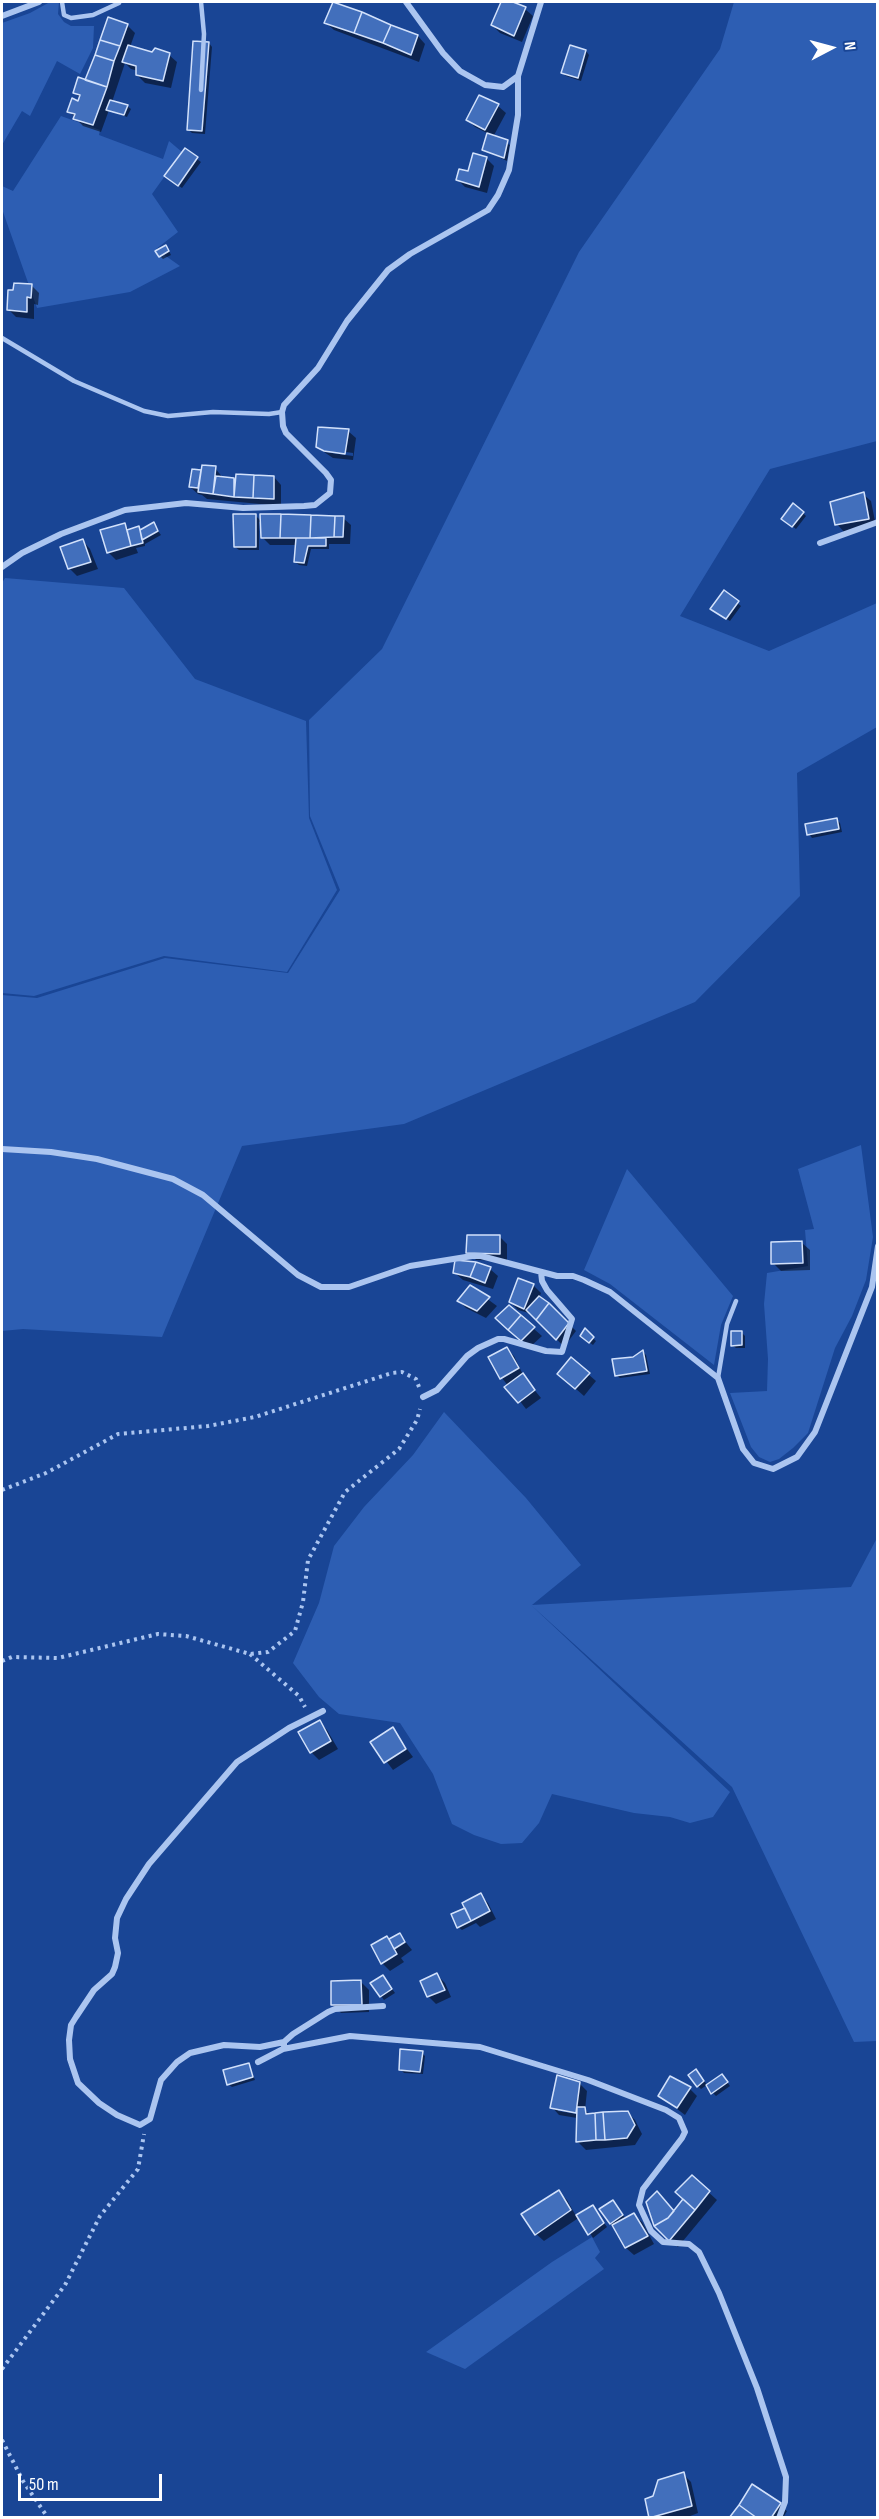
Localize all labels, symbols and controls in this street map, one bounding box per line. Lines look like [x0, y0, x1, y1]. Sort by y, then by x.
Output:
north arrow [801, 18, 861, 78]
text: N [840, 41, 859, 51]
scale bar [21, 2462, 165, 2500]
text: 50 m [29, 2474, 59, 2495]

